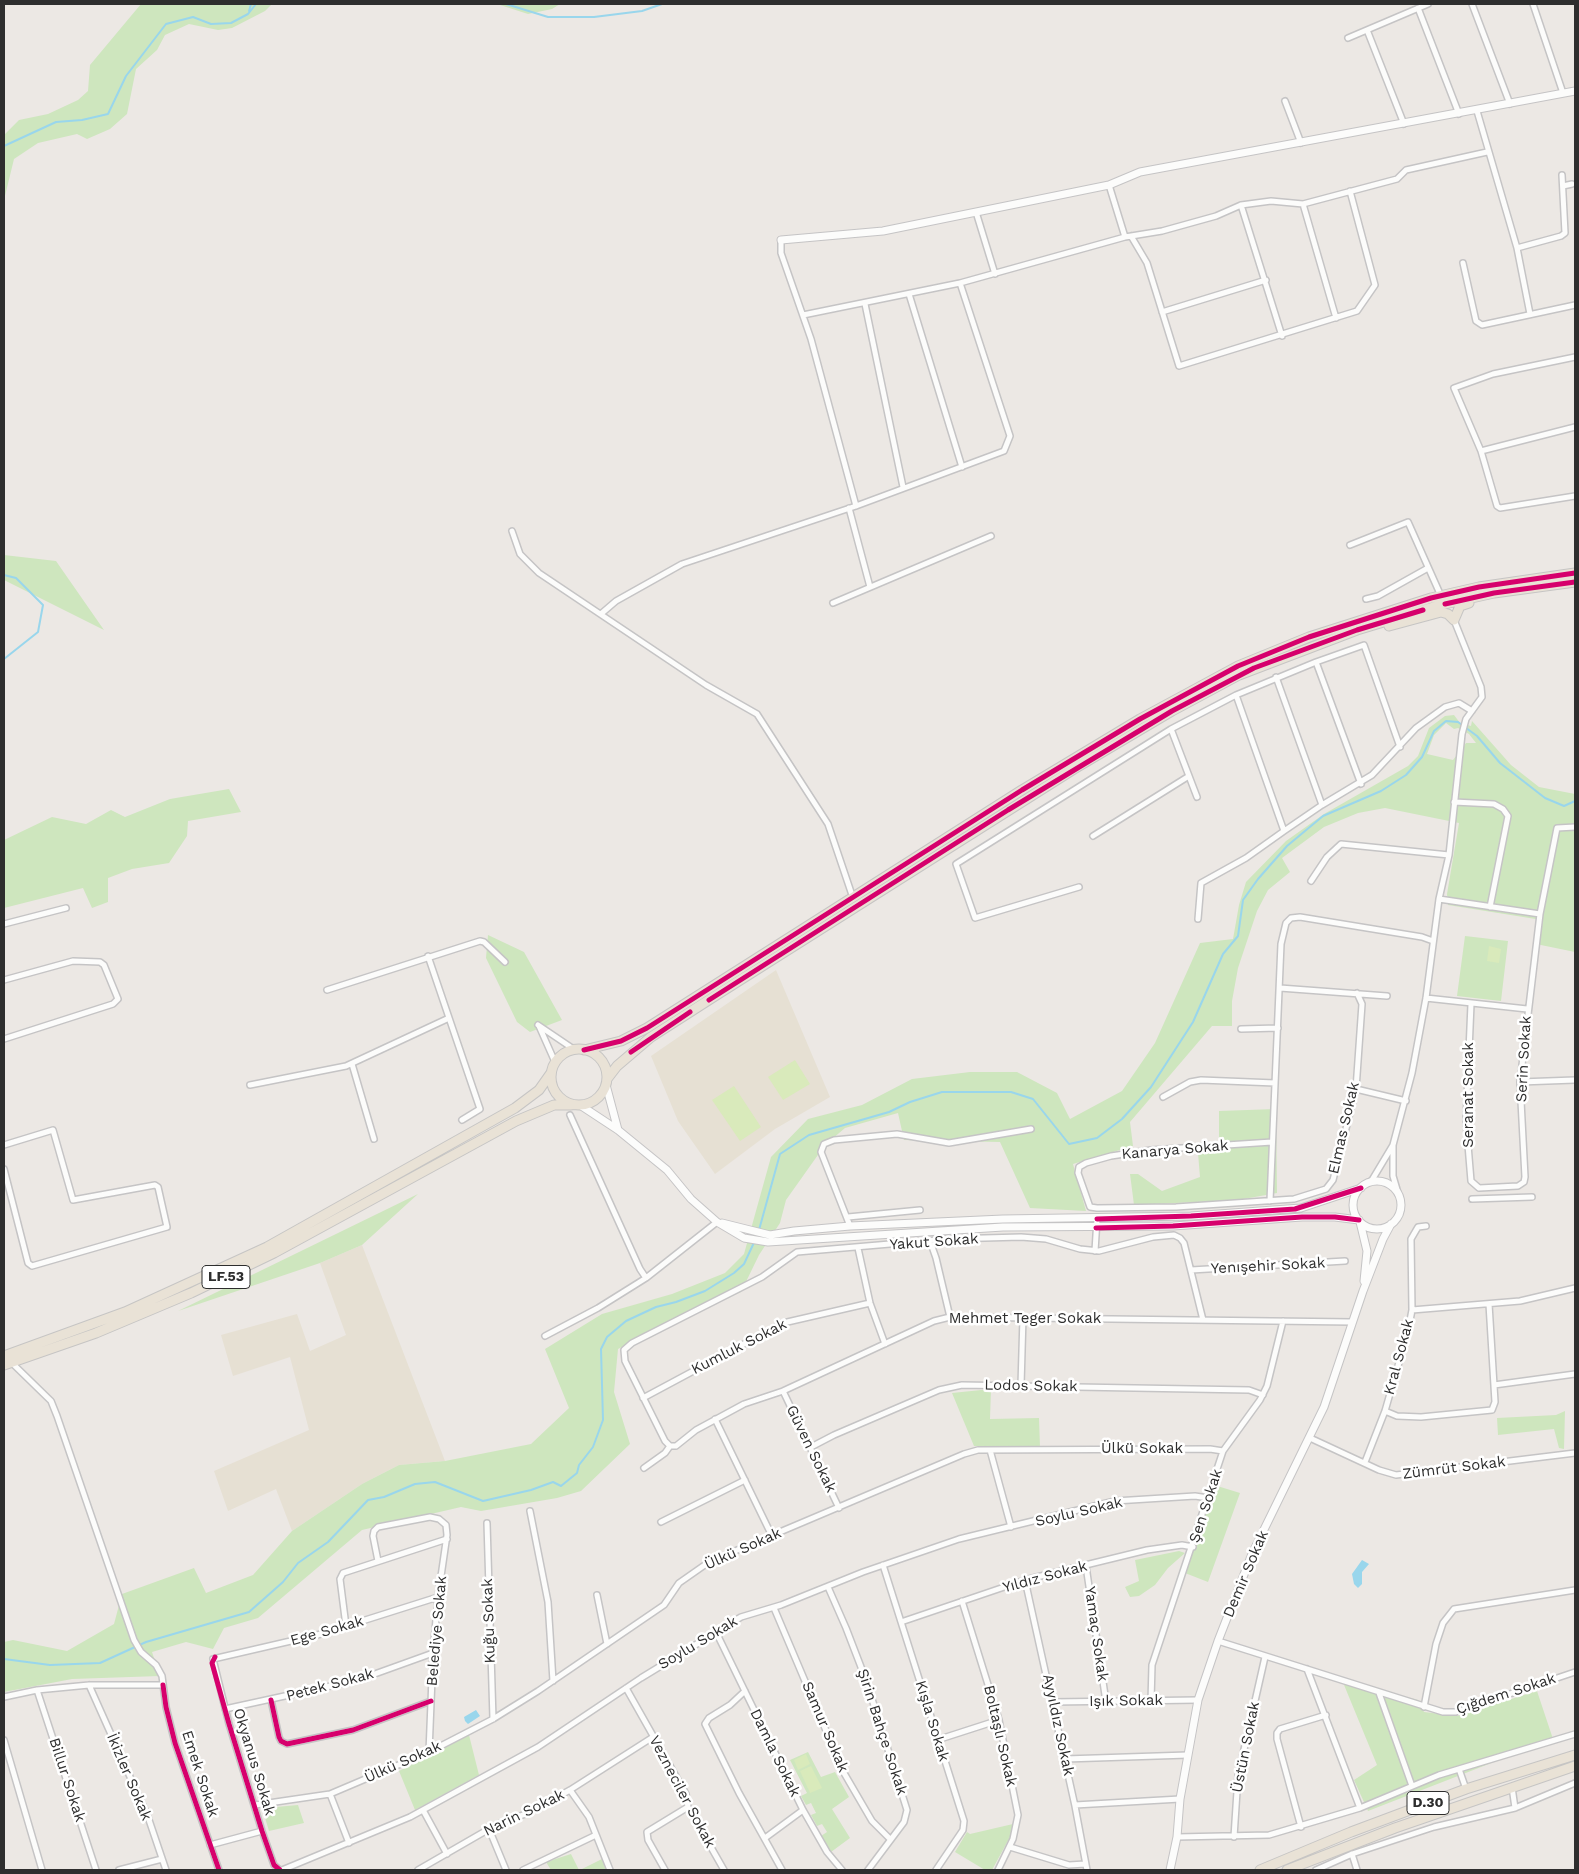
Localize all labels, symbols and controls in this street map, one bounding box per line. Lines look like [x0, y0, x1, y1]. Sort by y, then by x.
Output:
street label: Serin Sokak [1513, 1015, 1535, 1103]
street label: Seranat Sokak [1460, 1042, 1478, 1148]
street label: Elmas Sokak [1325, 1080, 1363, 1176]
street label: Kanarya Sokak [1121, 1136, 1229, 1164]
street label: Yakut Sokak [889, 1230, 979, 1254]
street label: Yenışehir Sokak [1210, 1254, 1326, 1278]
road number: LF.53 [202, 1266, 250, 1288]
street label: Mehmet Teger Sokak [949, 1310, 1101, 1328]
street label: Kumluk Sokak [688, 1315, 790, 1379]
street label: Kral Sokak [1380, 1317, 1418, 1397]
street label: Lodos Sokak [984, 1376, 1078, 1396]
street label: Güven Sokak [782, 1402, 840, 1496]
street label: Ülkü Sokak [1101, 1440, 1183, 1458]
street label: Zümrüt Sokak [1402, 1453, 1506, 1483]
street label: Şen Sokak [1186, 1467, 1226, 1545]
street label: Soylu Sokak [1034, 1493, 1124, 1531]
street label: Ülkü Sokak [702, 1524, 784, 1574]
street label: Demir Sokak [1220, 1528, 1272, 1620]
street label: Yıldız Sokak [1001, 1557, 1089, 1597]
street label: Belediye Sokak [423, 1575, 451, 1687]
street label: Kuğu Sokak [479, 1578, 499, 1664]
street label: Yamaç Sokak [1080, 1585, 1112, 1683]
street label: Ege Sokak [288, 1612, 366, 1650]
street label: Soylu Sokak [655, 1612, 741, 1674]
street label: Petek Sokak [284, 1665, 376, 1705]
street label: Şirin Bahçe Sokak [853, 1667, 911, 1797]
street label: Çığdem Sokak [1454, 1669, 1558, 1719]
street label: Ayyıldız Sokak [1038, 1672, 1078, 1778]
street label: Kışla Sokak [911, 1678, 953, 1764]
street label: Samur Sokak [798, 1679, 852, 1775]
street label: Boltaşlı Sokak [980, 1684, 1020, 1788]
street label: Işık Sokak [1089, 1691, 1163, 1711]
street label: Üstün Sokak [1228, 1700, 1264, 1794]
street label: Okyanus Sokak [229, 1706, 279, 1818]
street label: Damla Sokak [746, 1706, 804, 1800]
street label: Emek Sokak [178, 1728, 222, 1820]
street label: İkizler Sokak [102, 1731, 156, 1823]
street label: Vezneciler Sokak [645, 1733, 719, 1851]
street label: Billur Sokak [45, 1736, 89, 1824]
street label: Ülkü Sokak [362, 1737, 444, 1787]
street label: Narin Sokak [481, 1786, 567, 1840]
road number: D.30 [1407, 1792, 1449, 1815]

